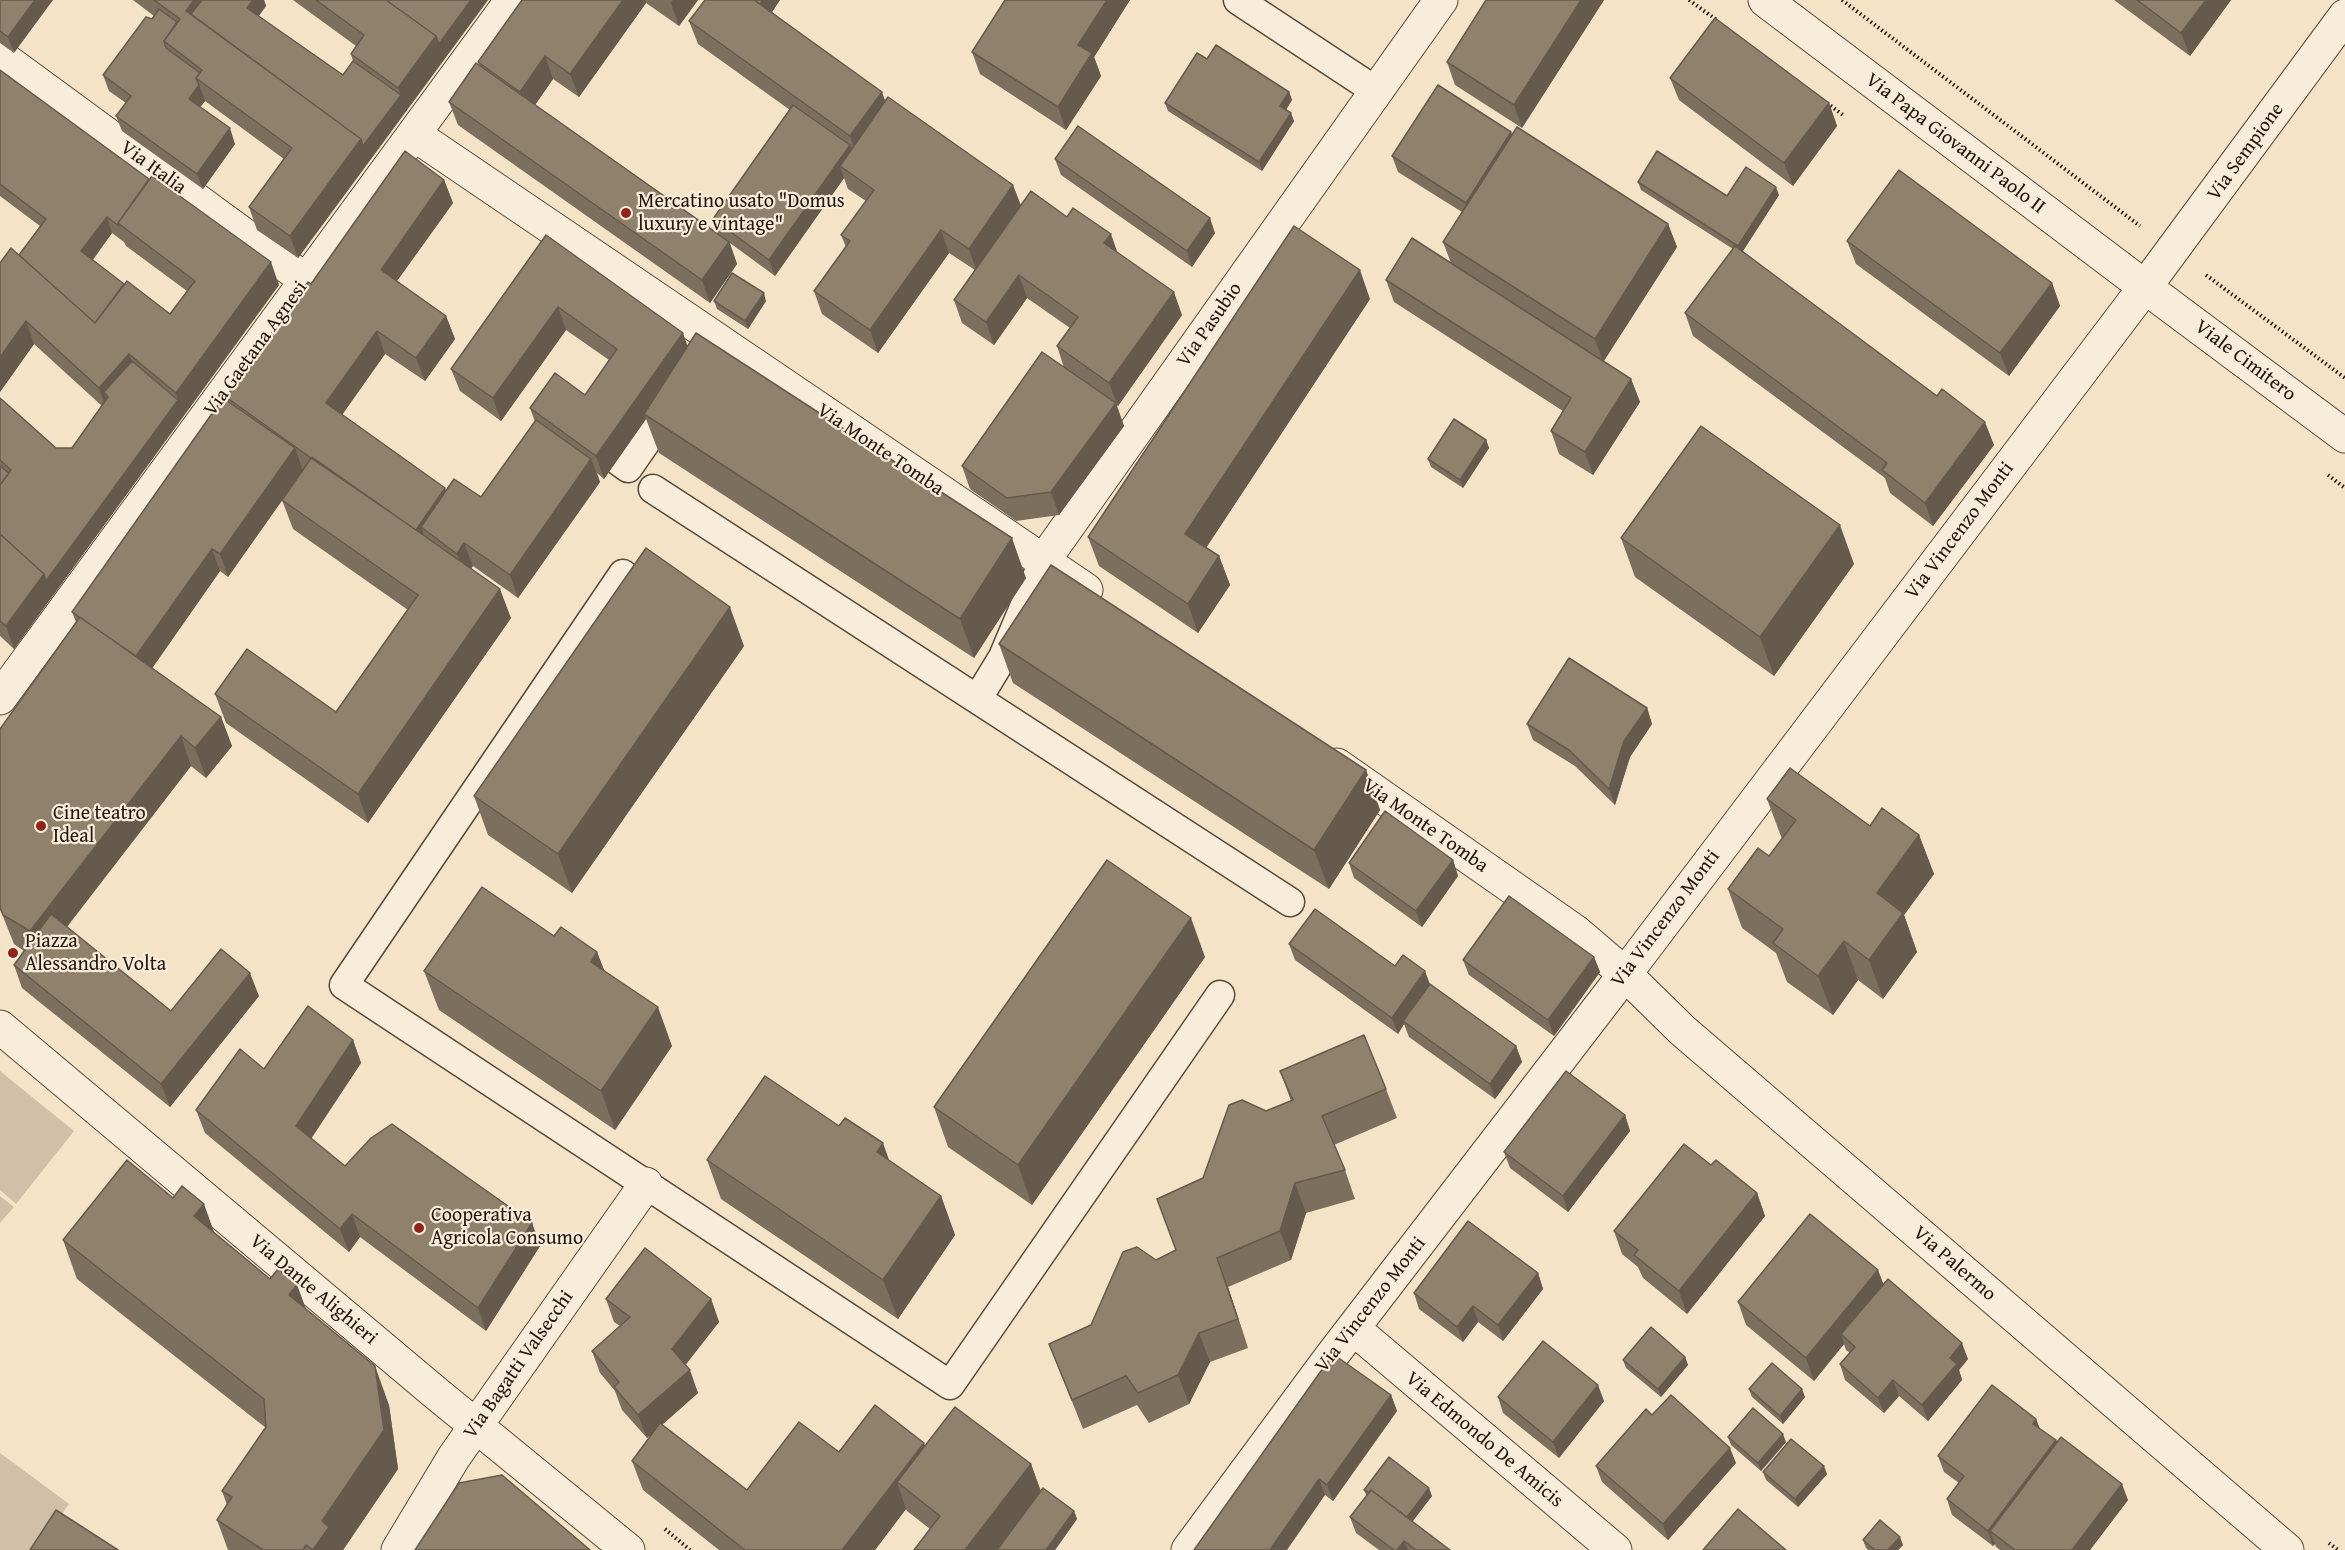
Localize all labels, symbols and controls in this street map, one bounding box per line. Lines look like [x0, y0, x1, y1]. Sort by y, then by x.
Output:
street label: Via Papa Giovanni Paolo II [1860, 68, 2050, 220]
street label: Via Sempione [2202, 98, 2290, 206]
street label: Via Italia [115, 136, 191, 200]
place label: Mercatino usato "Domus luxury e vintage" [638, 190, 845, 237]
marker: Mercatino usato "Domus luxury e vintage" [619, 206, 633, 220]
street label: Via Gaetana Agnesi [199, 277, 313, 421]
street label: Via Pasubio [1172, 278, 1248, 372]
street label: Viale Cimitero [2190, 315, 2300, 407]
street label: Via Monte Tomba [812, 399, 948, 501]
street label: Via Vincenzo Monti [1901, 458, 2019, 604]
street label: Via Monte Tomba [1357, 774, 1493, 878]
place label: Cine teatro Ideal [53, 802, 146, 849]
marker: Cine teatro Ideal [34, 819, 48, 833]
street label: Via Vincenzo Monti [1607, 846, 1725, 992]
place label: Piazza Alessandro Volta [25, 930, 166, 977]
marker: Piazza Alessandro Volta [6, 946, 20, 960]
place label: Cooperativa Agricola Consumo [431, 1204, 583, 1251]
marker: Cooperativa Agricola Consumo [412, 1221, 426, 1235]
street label: Via Palermo [1907, 1221, 2001, 1307]
street label: Via Dante Alighieri [244, 1229, 382, 1351]
street label: Via Vincenzo Monti [1310, 1232, 1432, 1378]
street label: Via Bagatti Valsecchi [459, 1286, 579, 1444]
street label: Via Edmondo De Amicis [1400, 1367, 1568, 1513]

